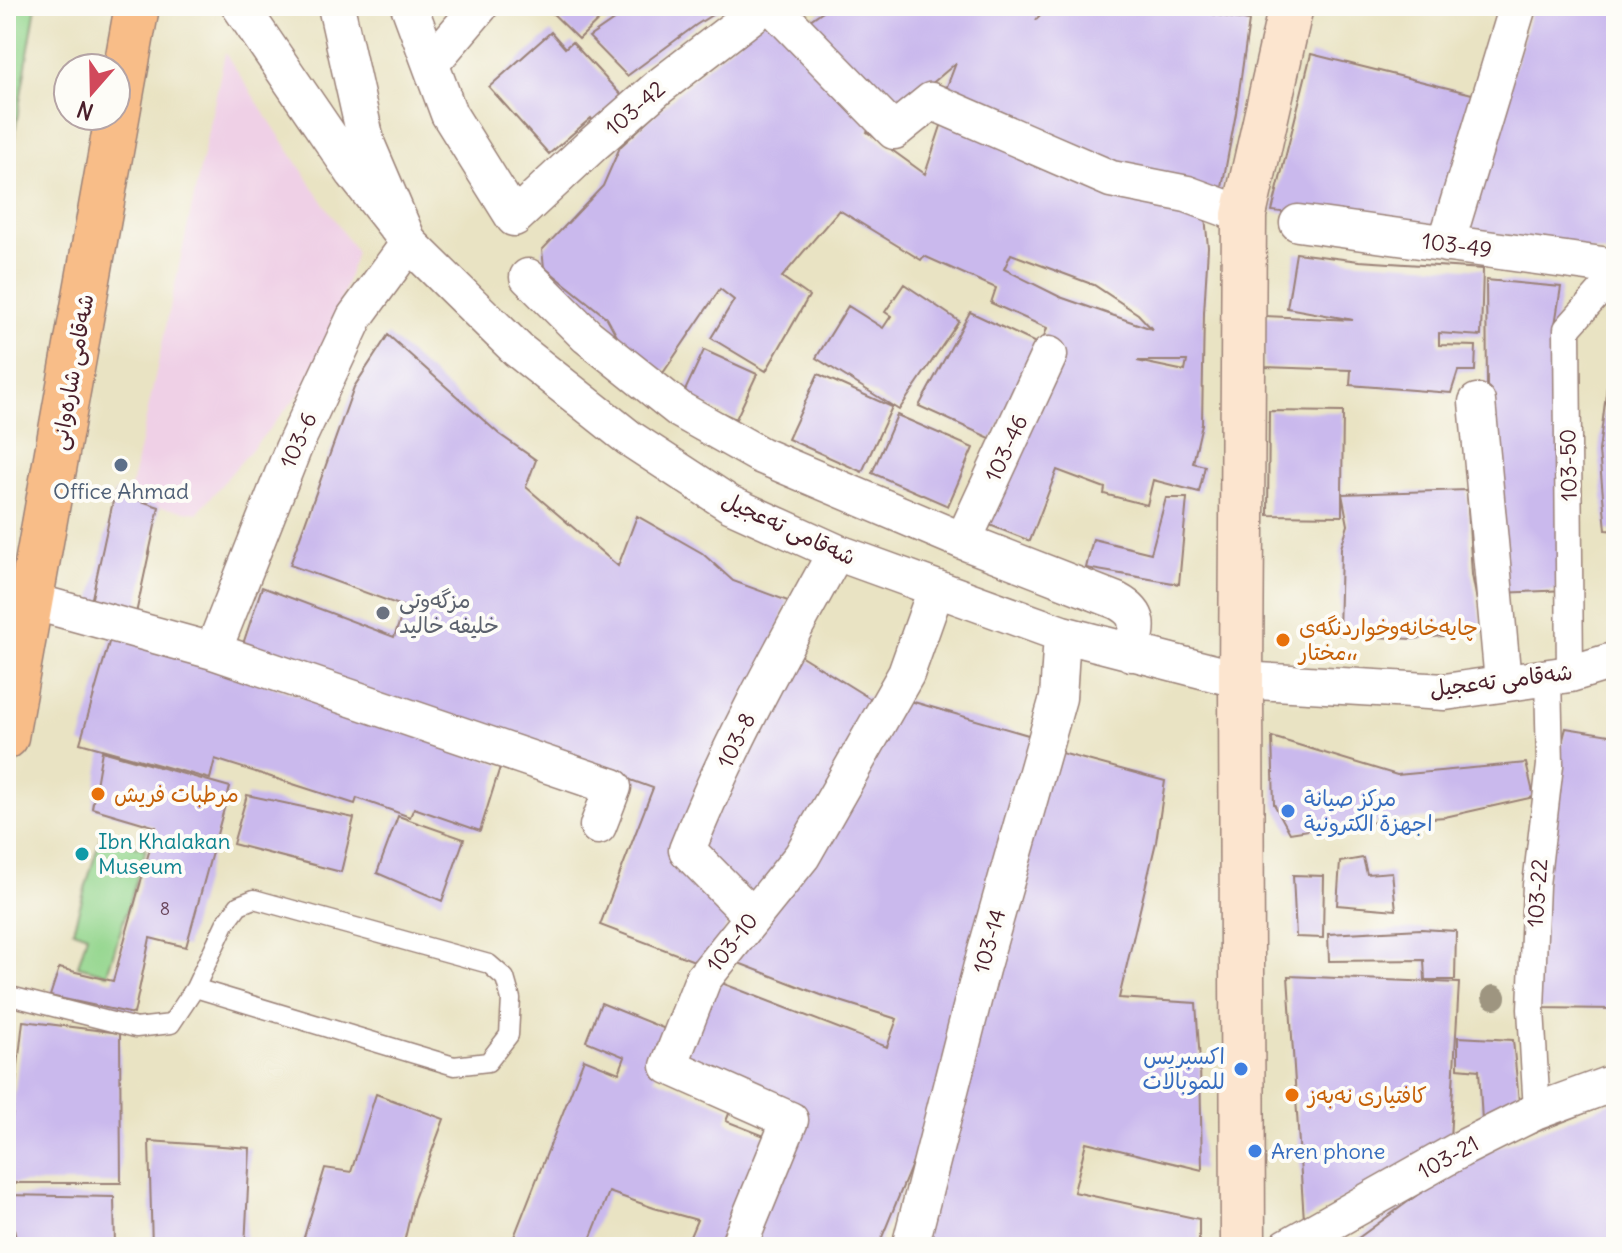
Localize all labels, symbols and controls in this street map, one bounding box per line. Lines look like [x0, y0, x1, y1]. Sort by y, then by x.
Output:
north arrow [52, 52, 132, 132]
street label: 103-42 [599, 75, 671, 141]
text: N [73, 95, 97, 127]
street label: 103-49 [1420, 226, 1494, 264]
street label: شەقامی شارەوانی [44, 292, 100, 452]
street label: 103-6 [273, 408, 323, 472]
street label: 103-46 [978, 410, 1034, 486]
street label: 103-50 [1553, 429, 1583, 501]
marker: Office Ahmad [112, 456, 130, 474]
place label: Office Ahmad [53, 477, 189, 505]
street label: شەقامی تەعجیل [717, 485, 860, 572]
place label: مزگه‌وتی خلیفه‌ خالید [399, 586, 499, 639]
marker: مزگه‌وتی خلیفه‌ خالید [374, 604, 392, 622]
place label: چایەخانەوخواردنگەی مختار،، [1297, 613, 1478, 666]
marker: چایەخانەوخواردنگەی مختار،، [1274, 631, 1292, 649]
street label: شەقامی تەعجیل [1428, 657, 1574, 704]
street label: 103-8 [711, 708, 761, 772]
place label: مرطبات فريش [114, 780, 239, 808]
place label: مركز صيانة اجهزة الكترونية [1304, 784, 1433, 838]
marker: مرطبات فريش [89, 785, 107, 803]
marker: مركز صيانة اجهزة الكترونية [1279, 802, 1297, 820]
place label: Ibn Khalakan Museum [98, 827, 230, 880]
marker: Ibn Khalakan Museum [73, 845, 91, 863]
street label: 103-22 [1521, 858, 1553, 928]
house number: 8 [160, 897, 170, 920]
street label: 103-14 [967, 906, 1011, 976]
street label: 103-10 [700, 907, 764, 977]
place label: اكسبريس للموبالات [1142, 1042, 1225, 1095]
marker: اكسبريس للموبالات [1232, 1060, 1250, 1078]
place label: کافتیاری نەبەز [1306, 1081, 1427, 1109]
marker: کافتیاری نەبەز [1283, 1086, 1301, 1104]
street label: 103-21 [1413, 1129, 1483, 1185]
place label: Aren phone [1271, 1137, 1385, 1165]
marker: Aren phone [1246, 1142, 1264, 1160]

